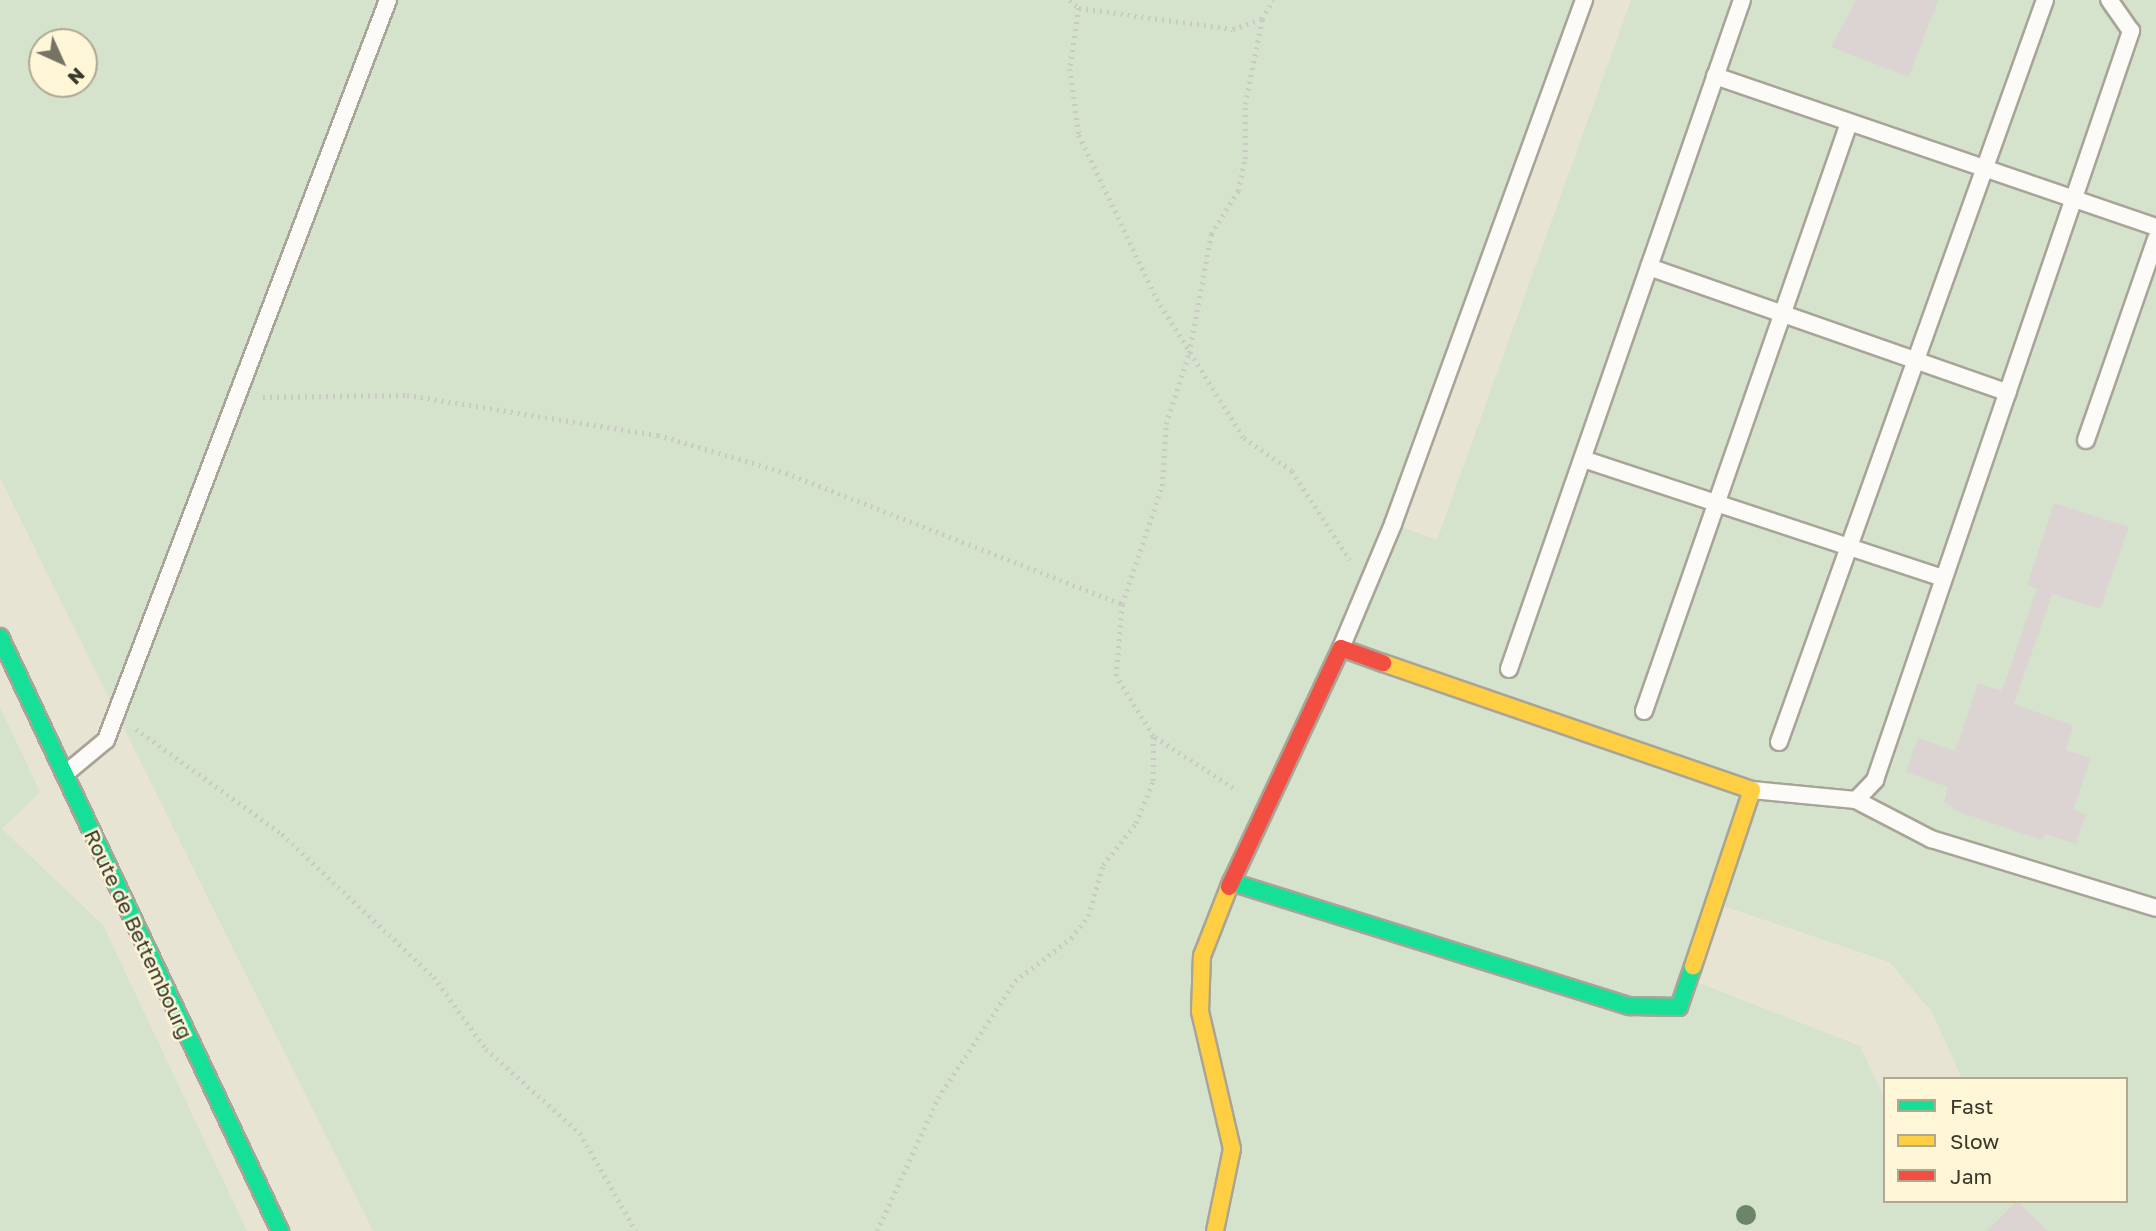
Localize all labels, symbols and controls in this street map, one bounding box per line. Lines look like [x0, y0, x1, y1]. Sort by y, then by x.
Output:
north arrow [28, 28, 98, 98]
text: N [64, 64, 90, 90]
street label: Route de Bettembourg [79, 825, 199, 1043]
legend [1883, 1077, 2128, 1203]
text: Fast [1950, 1093, 1993, 1119]
text: Slow [1950, 1128, 1999, 1154]
text: Jam [1950, 1163, 1992, 1189]

